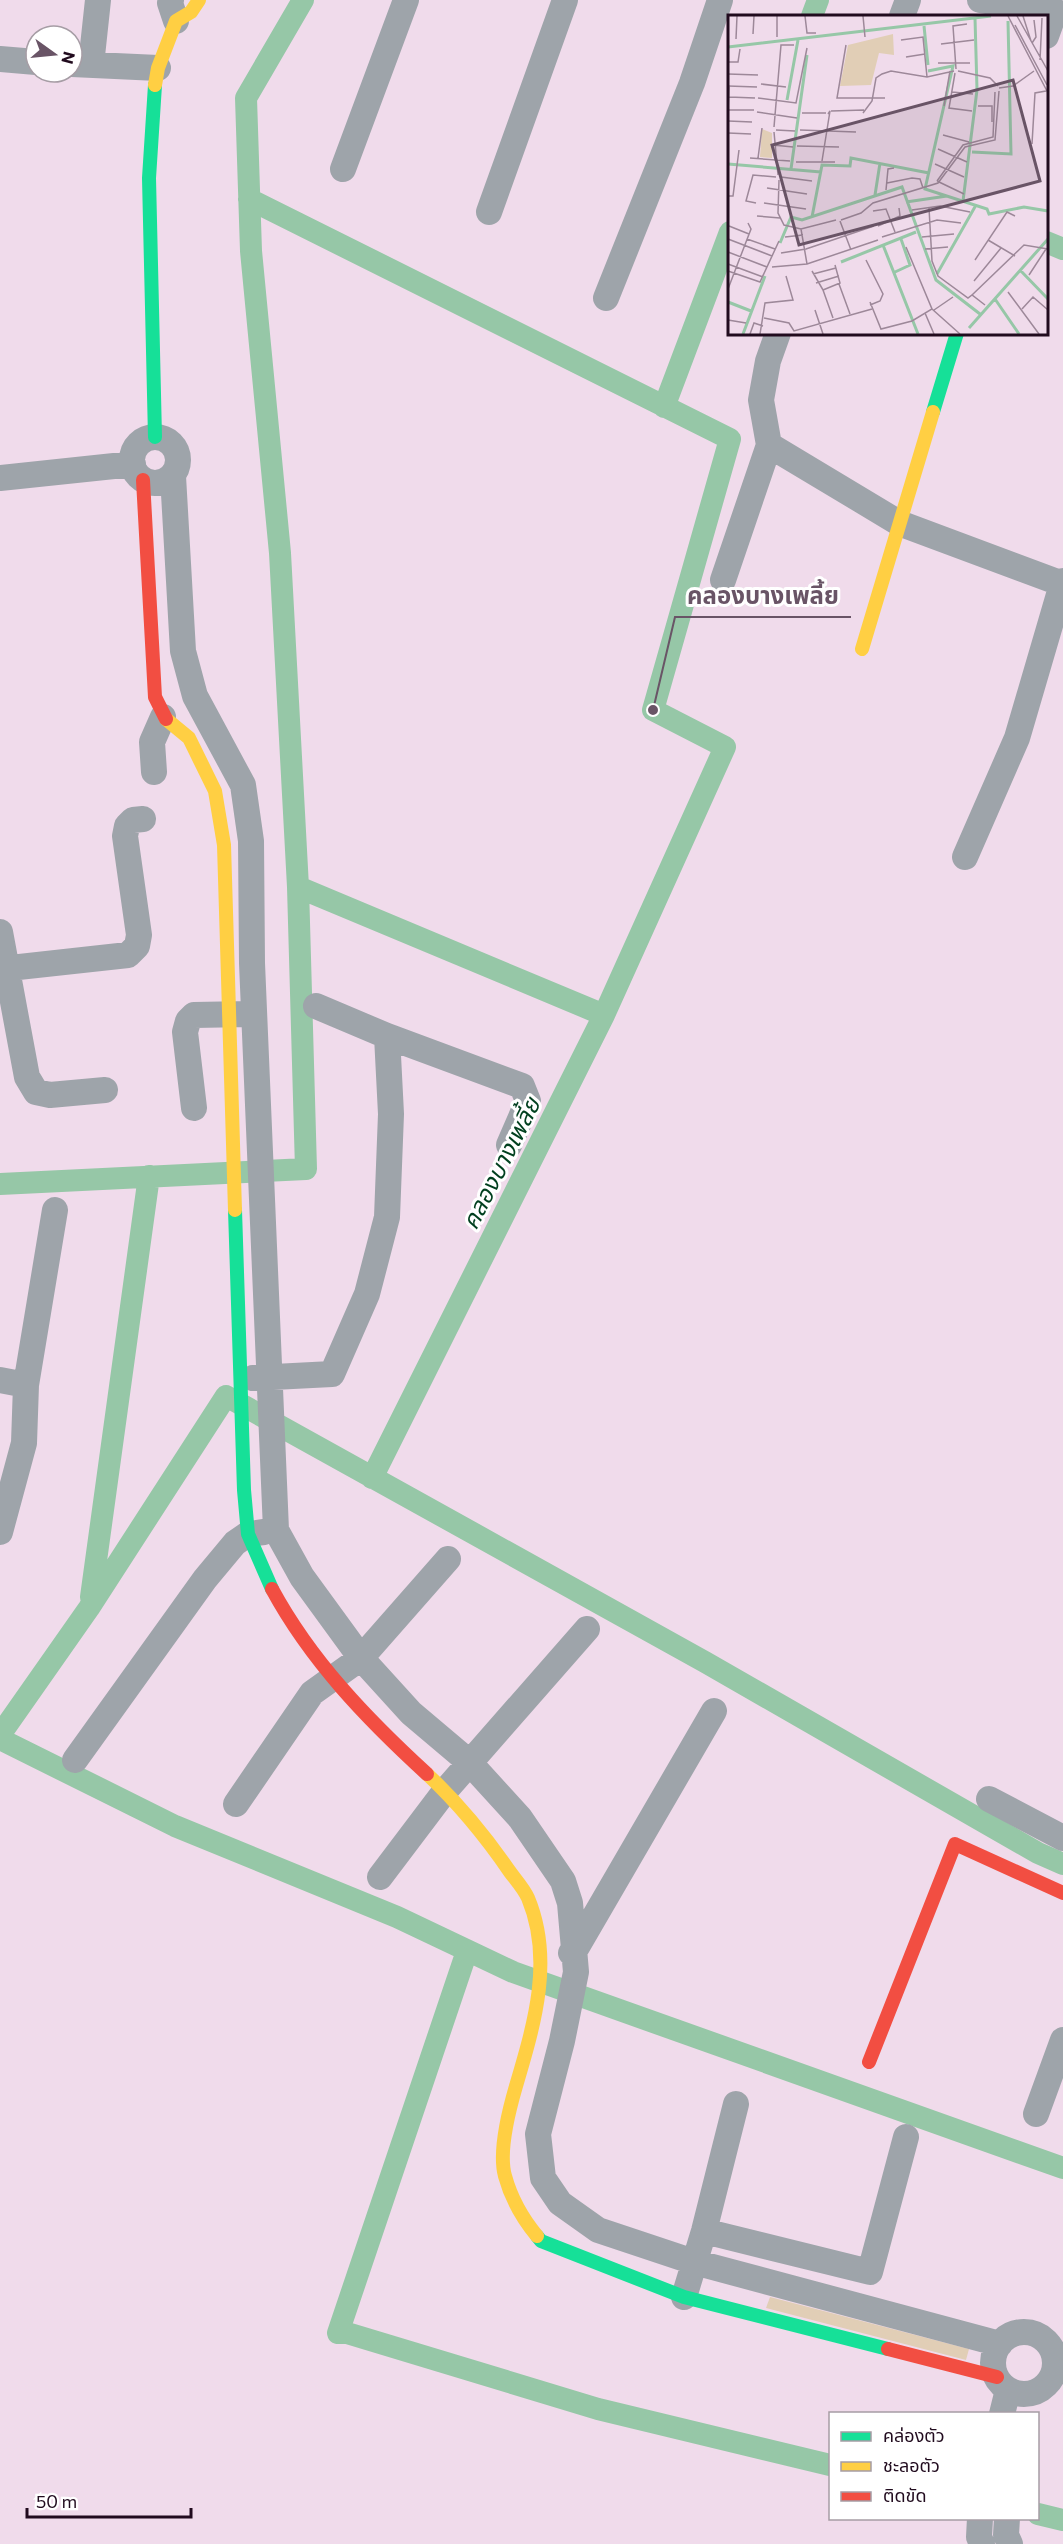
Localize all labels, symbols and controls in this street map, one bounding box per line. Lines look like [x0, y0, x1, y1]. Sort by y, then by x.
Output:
inset map [728, 15, 1048, 334]
north arrow [24, 24, 84, 84]
text: N [58, 50, 80, 66]
callout: คลองบางเพลี้ย [675, 575, 851, 617]
text: คลองบางเพลี้ย [687, 579, 839, 609]
water label: คลองบางเพลี้ย [454, 1090, 546, 1234]
legend [829, 2412, 1039, 2520]
text: คล่องตัว [883, 2424, 945, 2446]
text: ชะลอตัว [883, 2454, 940, 2476]
scale bar [27, 2481, 190, 2519]
text: ติดขัด [883, 2484, 926, 2506]
text: 50 m [36, 2490, 77, 2512]

